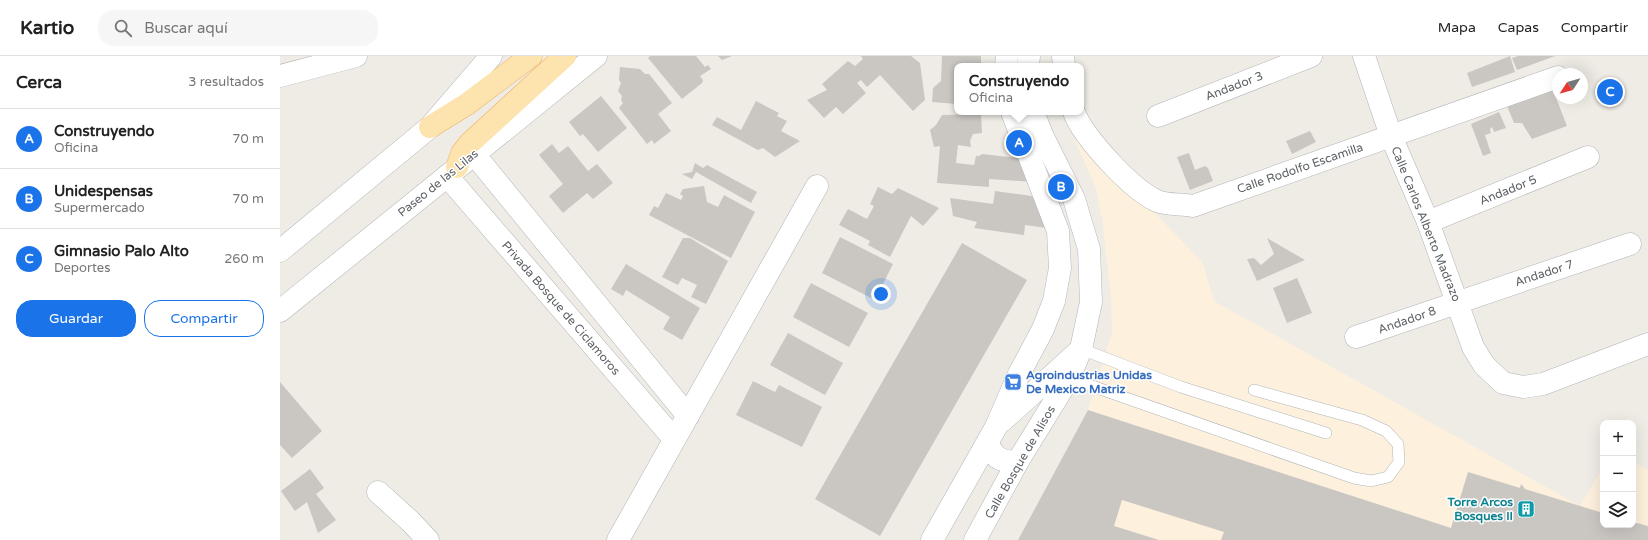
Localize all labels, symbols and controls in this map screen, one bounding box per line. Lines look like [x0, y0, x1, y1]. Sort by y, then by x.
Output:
search box [98, 10, 378, 46]
text: Kartio [20, 17, 74, 39]
icon: search [112, 17, 134, 39]
text: Buscar aquí [144, 19, 228, 37]
text: Mapa [1438, 19, 1476, 36]
text: Capas [1498, 19, 1539, 36]
text: Compartir [1561, 19, 1628, 36]
popup [954, 63, 1084, 115]
north arrow [1552, 68, 1588, 104]
street label: Andador 3 [1203, 69, 1265, 103]
text: Cerca [16, 72, 62, 93]
text: Construyendo [969, 72, 1069, 90]
text: 3 resultados [188, 74, 264, 90]
pin: C [1597, 77, 1623, 107]
text: Oficina [969, 90, 1013, 106]
text: Construyendo [54, 122, 154, 140]
pin: A [1006, 128, 1032, 158]
text: A [24, 131, 34, 147]
text: 70 m [232, 131, 264, 147]
text: Oficina [54, 140, 98, 156]
street label: Calle Rodolfo Escamilla [1235, 140, 1365, 196]
street label: Calle Carlos Alberto Madrazo [1388, 144, 1464, 304]
street label: Paseo de las Lilas [395, 146, 481, 220]
pin: B [1048, 172, 1074, 202]
street label: Andador 5 [1477, 172, 1539, 208]
text: Unidespensas [54, 182, 153, 200]
text: B [24, 191, 34, 207]
text: 70 m [232, 191, 264, 207]
text: Supermercado [54, 200, 145, 216]
street label: Privada Bosque de Ciclamoros [499, 238, 623, 378]
text: Gimnasio Palo Alto [54, 242, 189, 260]
text: C [24, 251, 34, 267]
text: 260 m [224, 251, 264, 267]
street label: Andador 7 [1513, 257, 1575, 289]
text: Deportes [54, 260, 110, 276]
your location [871, 284, 891, 304]
button: Guardar [16, 300, 136, 337]
button: Compartir [144, 300, 264, 337]
street label: Andador 8 [1376, 304, 1438, 336]
place label: Agroindustrias Unidas De Mexico Matriz [1026, 368, 1152, 396]
supermarket icon: Agroindustrias Unidas De Mexico Matriz [1003, 372, 1023, 392]
street label: Calle Bosque de Alisos [982, 403, 1058, 521]
map controls [1600, 420, 1636, 528]
button: + [1600, 420, 1636, 456]
button: − [1600, 456, 1636, 492]
button: layers [1600, 492, 1636, 528]
place label: Torre Arcos Bosques II [1447, 495, 1513, 524]
building icon: Torre Arcos Bosques II [1516, 499, 1536, 519]

